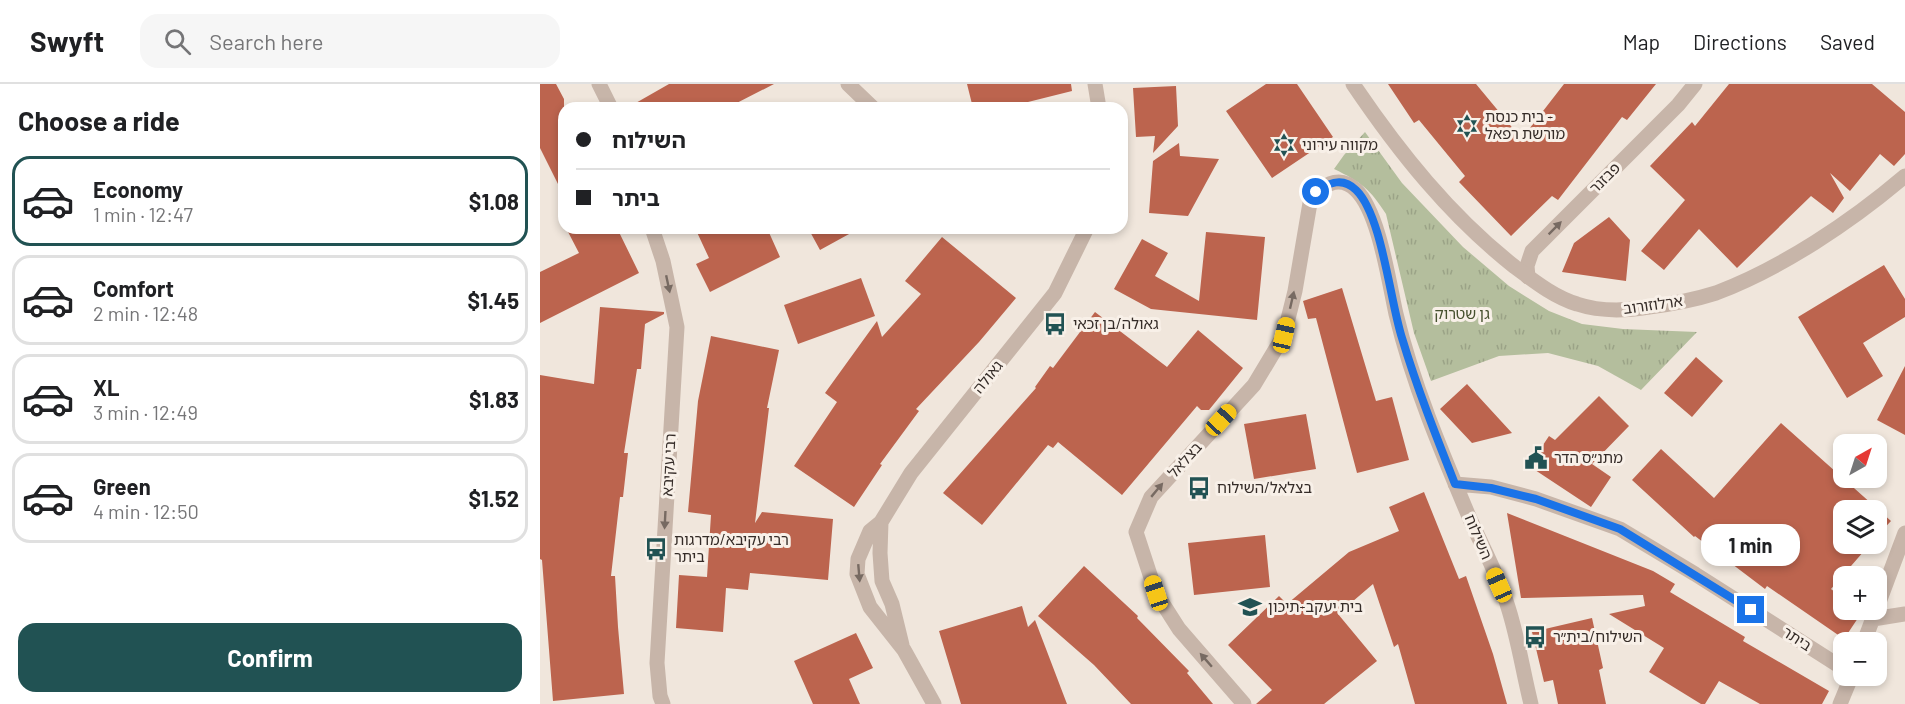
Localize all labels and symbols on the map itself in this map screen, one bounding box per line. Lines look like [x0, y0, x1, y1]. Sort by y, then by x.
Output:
place label: בית כנסת - מורשת רפאל [1485, 107, 1565, 142]
synagogue icon: בית כנסת - מורשת רפאל [1454, 113, 1480, 139]
synagogue icon: מקווה עירוני [1271, 132, 1297, 158]
place label: מקווה עירוני [1302, 135, 1378, 153]
street label: פבזנר [1585, 158, 1623, 196]
route start [1302, 178, 1329, 205]
one-way arrow [1547, 222, 1561, 236]
one-way arrow [664, 275, 673, 294]
one-way arrow [1288, 291, 1298, 310]
street label: ארלוזורוב [1622, 291, 1684, 317]
park label: גן שטרוק [1434, 304, 1490, 322]
bus stop icon: גאולה/בן זכאי [1042, 311, 1068, 337]
place label: גאולה/בן זכאי [1073, 314, 1159, 332]
car [1271, 315, 1297, 355]
street label: גאולה [969, 356, 1006, 396]
car [1202, 401, 1240, 439]
street label: רבי עקיבא [657, 433, 679, 497]
north arrow [1833, 434, 1887, 488]
street label: בצלאל [1164, 437, 1205, 481]
public building icon: מתנ״ס הדר [1523, 445, 1549, 471]
place label: מתנ״ס הדר [1554, 448, 1623, 466]
bus stop icon: בצלאל/השילוח [1186, 475, 1212, 501]
place label: בצלאל/השילוח [1217, 478, 1312, 496]
one-way arrow [1151, 482, 1164, 498]
one-way arrow [661, 511, 670, 530]
street label: השילוח [1461, 511, 1496, 562]
callout: 1 min [1702, 523, 1800, 565]
place label: רבי עקיבא/מדרגות ביתר [674, 530, 789, 565]
bus stop icon: רבי עקיבא/מדרגות ביתר [643, 536, 669, 562]
one-way arrow [854, 563, 864, 582]
car [1483, 565, 1515, 605]
car [1142, 573, 1170, 613]
school or university icon: בית יעקב-תיכון [1237, 594, 1263, 620]
route end [1737, 596, 1764, 623]
place label: בית יעקב-תיכון [1268, 597, 1363, 615]
street label: ביתר [1780, 622, 1816, 654]
bus stop icon: השילוח/בית״ר [1522, 624, 1548, 650]
place label: השילוח/בית״ר [1553, 627, 1642, 645]
one-way arrow [1200, 653, 1213, 668]

